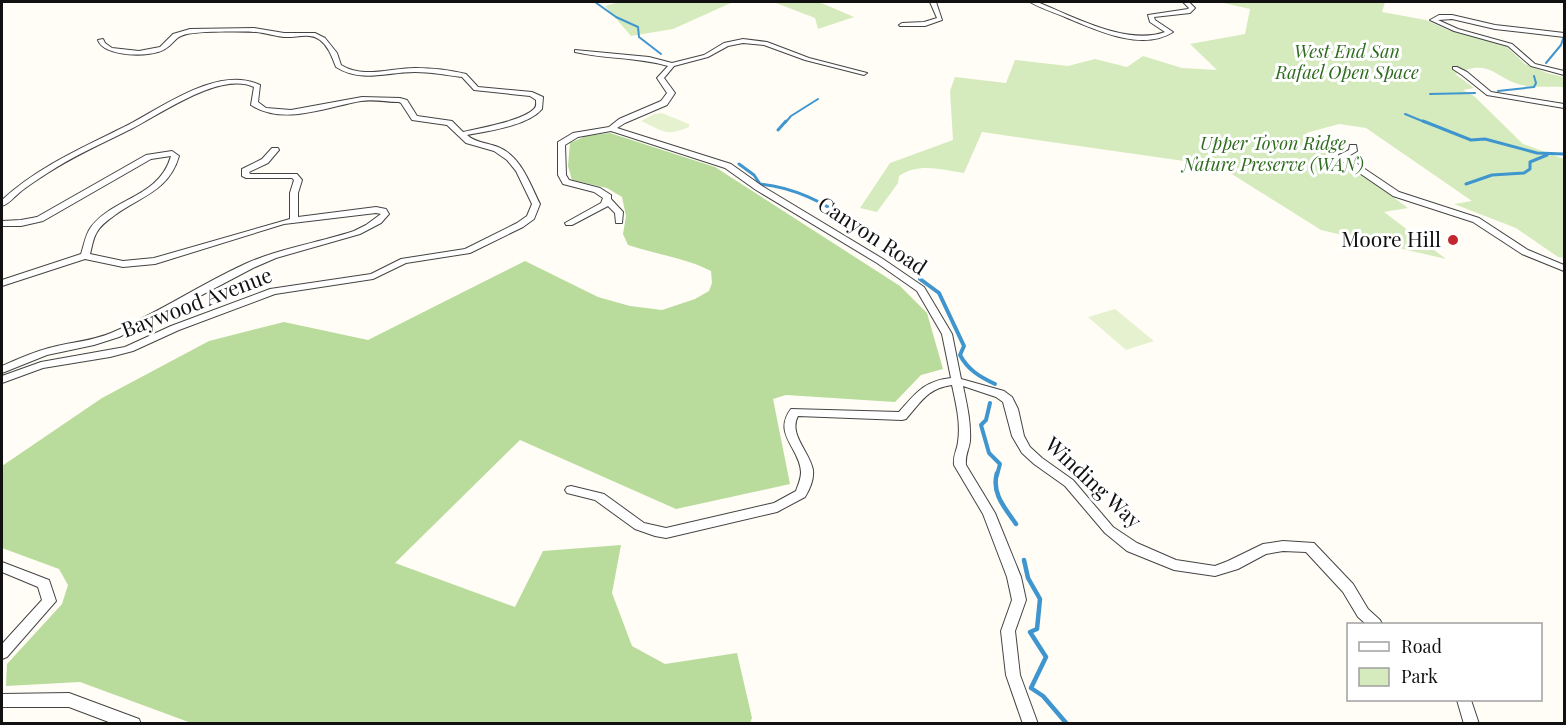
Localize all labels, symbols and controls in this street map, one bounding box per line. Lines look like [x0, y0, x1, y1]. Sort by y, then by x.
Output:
park label: West End San Rafael Open Space [1274, 39, 1419, 84]
park label: Upper Toyon Ridge Nature Preserve (WAN) [1180, 131, 1364, 176]
street label: Canyon Road [813, 189, 933, 280]
place label: Moore Hill [1341, 224, 1441, 252]
marker: Moore Hill [1446, 233, 1460, 247]
street label: Baywood Avenue [117, 260, 276, 343]
street label: Winding Way [1039, 429, 1149, 534]
legend [1347, 623, 1542, 701]
text: Road [1401, 634, 1442, 658]
text: Park [1401, 664, 1438, 688]

